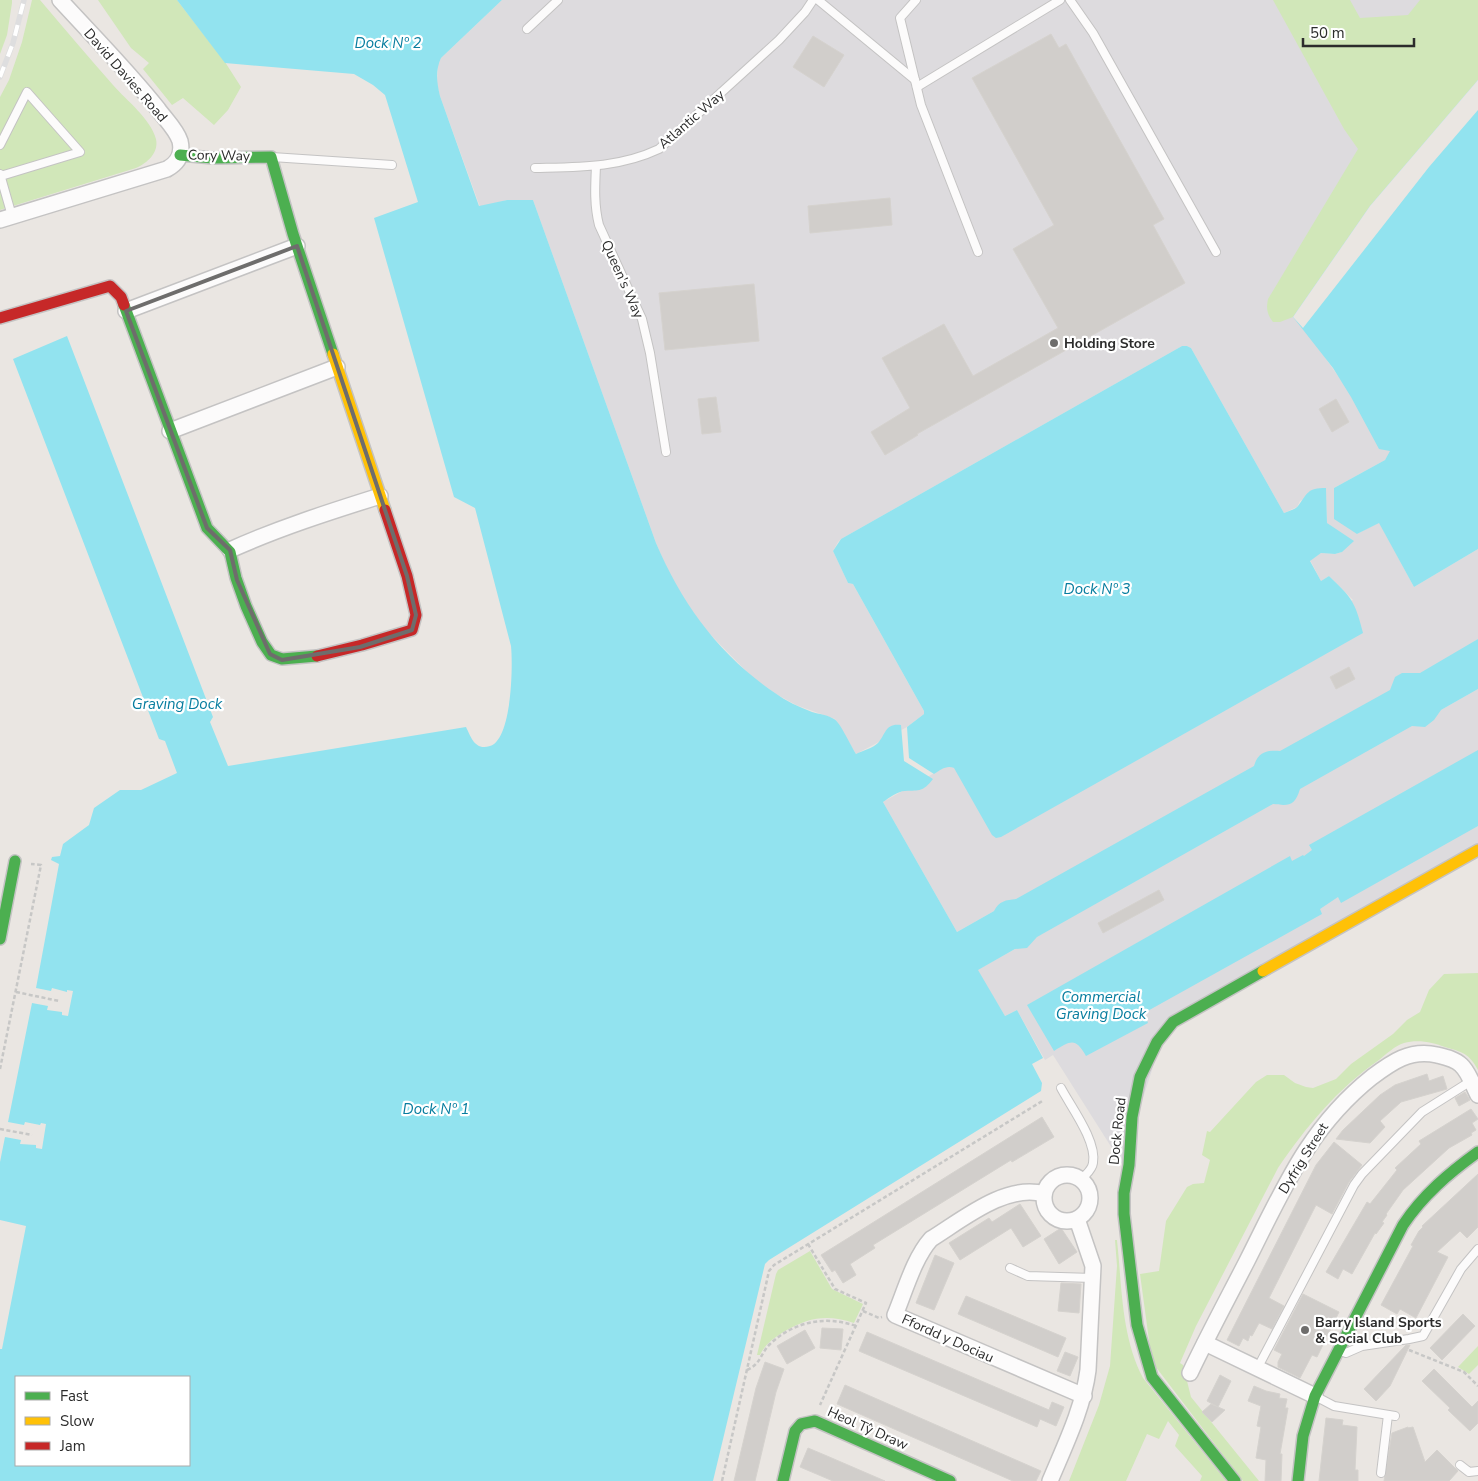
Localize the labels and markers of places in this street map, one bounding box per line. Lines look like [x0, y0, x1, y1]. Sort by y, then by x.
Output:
place label: Holding Store [1064, 334, 1155, 353]
marker: Holding Store [1048, 337, 1060, 349]
place label: Barry Island Sports & Social Club [1315, 1313, 1442, 1348]
marker: Barry Island Sports & Social Club [1299, 1324, 1311, 1336]

